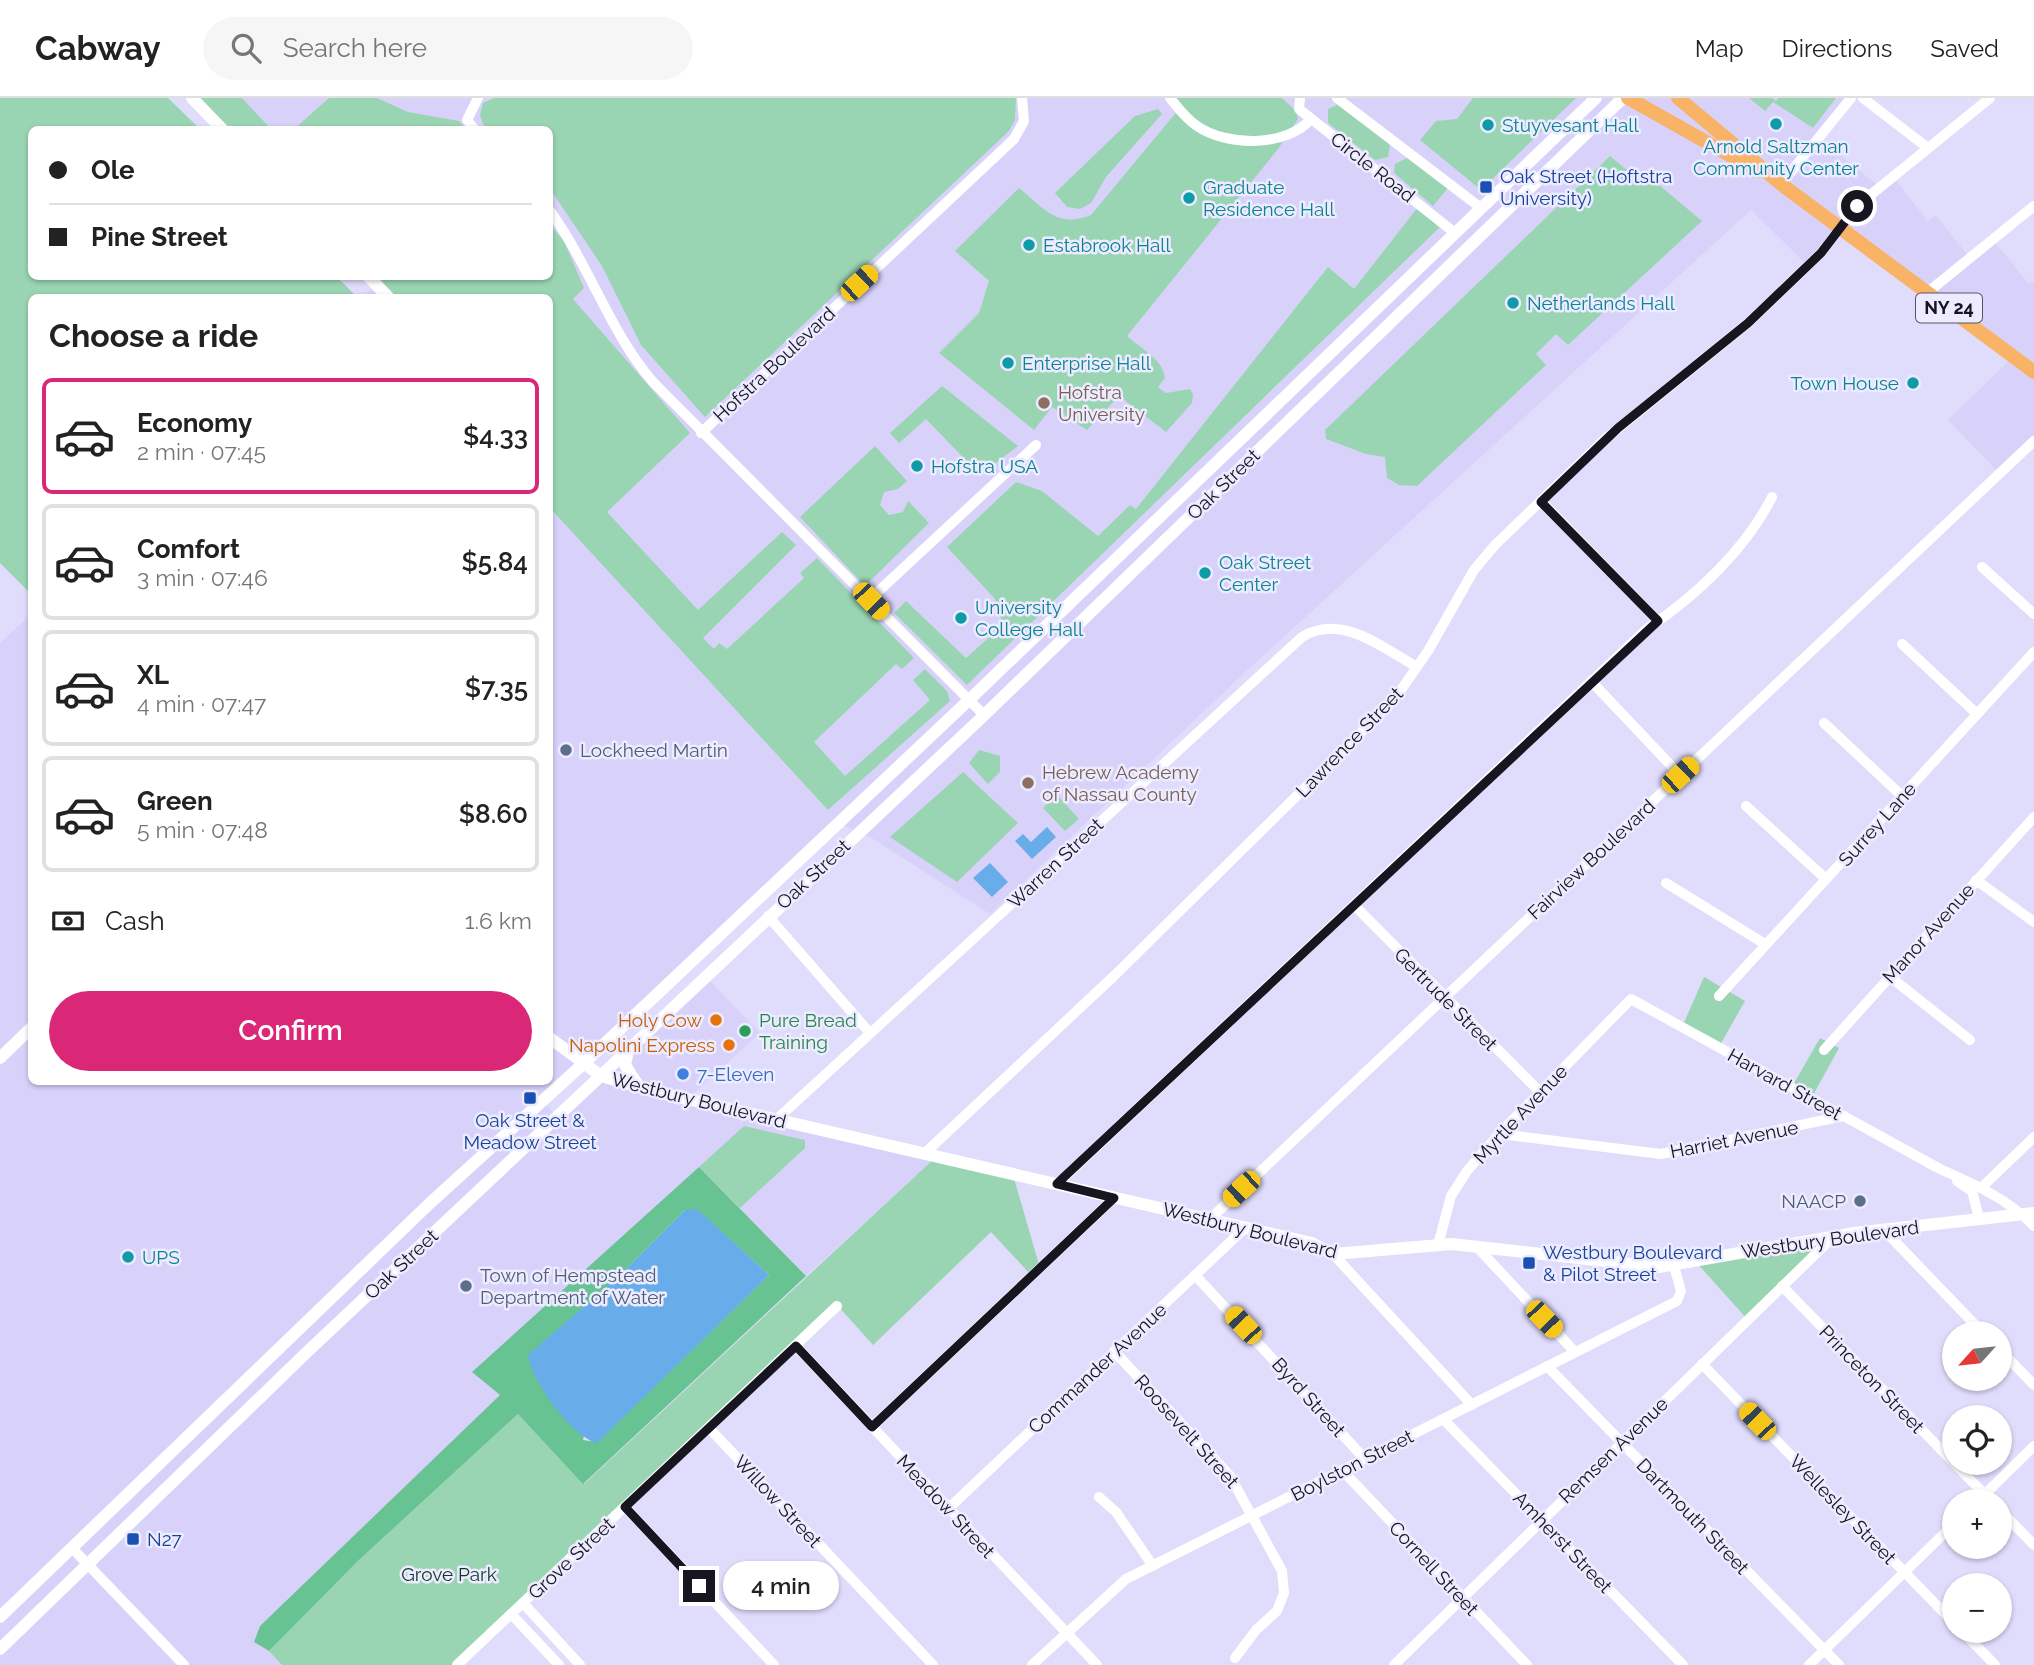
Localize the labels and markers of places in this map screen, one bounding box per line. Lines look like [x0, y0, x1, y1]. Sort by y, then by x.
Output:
place label: Stuyvesant Hall [1502, 114, 1639, 136]
marker: Arnold Saltzman Community Center [1768, 116, 1784, 132]
marker: Stuyvesant Hall [1480, 117, 1496, 133]
place label: Arnold Saltzman Community Center [1693, 135, 1859, 179]
place label: Oak Street (Hoftstra University) [1500, 165, 1672, 209]
place label: Graduate Residence Hall [1203, 176, 1335, 220]
marker: Oak Street (Hoftstra University) [1478, 179, 1494, 195]
marker: Graduate Residence Hall [1181, 190, 1197, 206]
place label: Estabrook Hall [1043, 234, 1171, 256]
marker: Estabrook Hall [1021, 237, 1037, 253]
place label: Netherlands Hall [1527, 292, 1676, 314]
marker: Netherlands Hall [1505, 295, 1521, 311]
place label: Enterprise Hall [1022, 352, 1152, 374]
marker: Enterprise Hall [1000, 355, 1016, 371]
place label: Town House [1790, 372, 1899, 394]
marker: Town House [1905, 375, 1921, 391]
place label: Hofstra University [1058, 381, 1145, 425]
marker: Hofstra University [1036, 395, 1052, 411]
place label: Hofstra USA [931, 455, 1038, 477]
marker: Hofstra USA [909, 458, 925, 474]
place label: Oak Street Center [1219, 551, 1312, 595]
marker: Oak Street Center [1197, 565, 1213, 581]
place label: University College Hall [975, 596, 1084, 640]
marker: University College Hall [953, 610, 969, 626]
place label: Lockheed Martin [580, 739, 728, 761]
marker: Lockheed Martin [558, 742, 574, 758]
place label: Hebrew Academy of Nassau County [1042, 761, 1199, 805]
marker: Hebrew Academy of Nassau County [1020, 775, 1036, 791]
place label: Holy Cow [618, 1009, 703, 1031]
place label: Pure Bread Training [759, 1009, 857, 1053]
marker: Holy Cow [708, 1012, 724, 1028]
marker: Pure Bread Training [737, 1023, 753, 1039]
place label: Napolini Express [569, 1034, 715, 1056]
marker: Napolini Express [721, 1037, 737, 1053]
place label: 7-Eleven [697, 1063, 774, 1085]
marker: 7-Eleven [675, 1066, 691, 1082]
marker: Oak Street & Meadow Street [522, 1090, 538, 1106]
place label: Oak Street & Meadow Street [463, 1109, 597, 1153]
place label: NAACP [1781, 1190, 1846, 1212]
marker: NAACP [1852, 1193, 1868, 1209]
place label: Westbury Boulevard & Pilot Street [1543, 1241, 1722, 1285]
place label: UPS [142, 1246, 180, 1268]
marker: UPS [120, 1249, 136, 1265]
marker: Westbury Boulevard & Pilot Street [1521, 1255, 1537, 1271]
place label: Town of Hempstead Department of Water [480, 1264, 665, 1308]
marker: Town of Hempstead Department of Water [458, 1278, 474, 1294]
place label: N27 [147, 1528, 182, 1550]
marker: N27 [125, 1531, 141, 1547]

